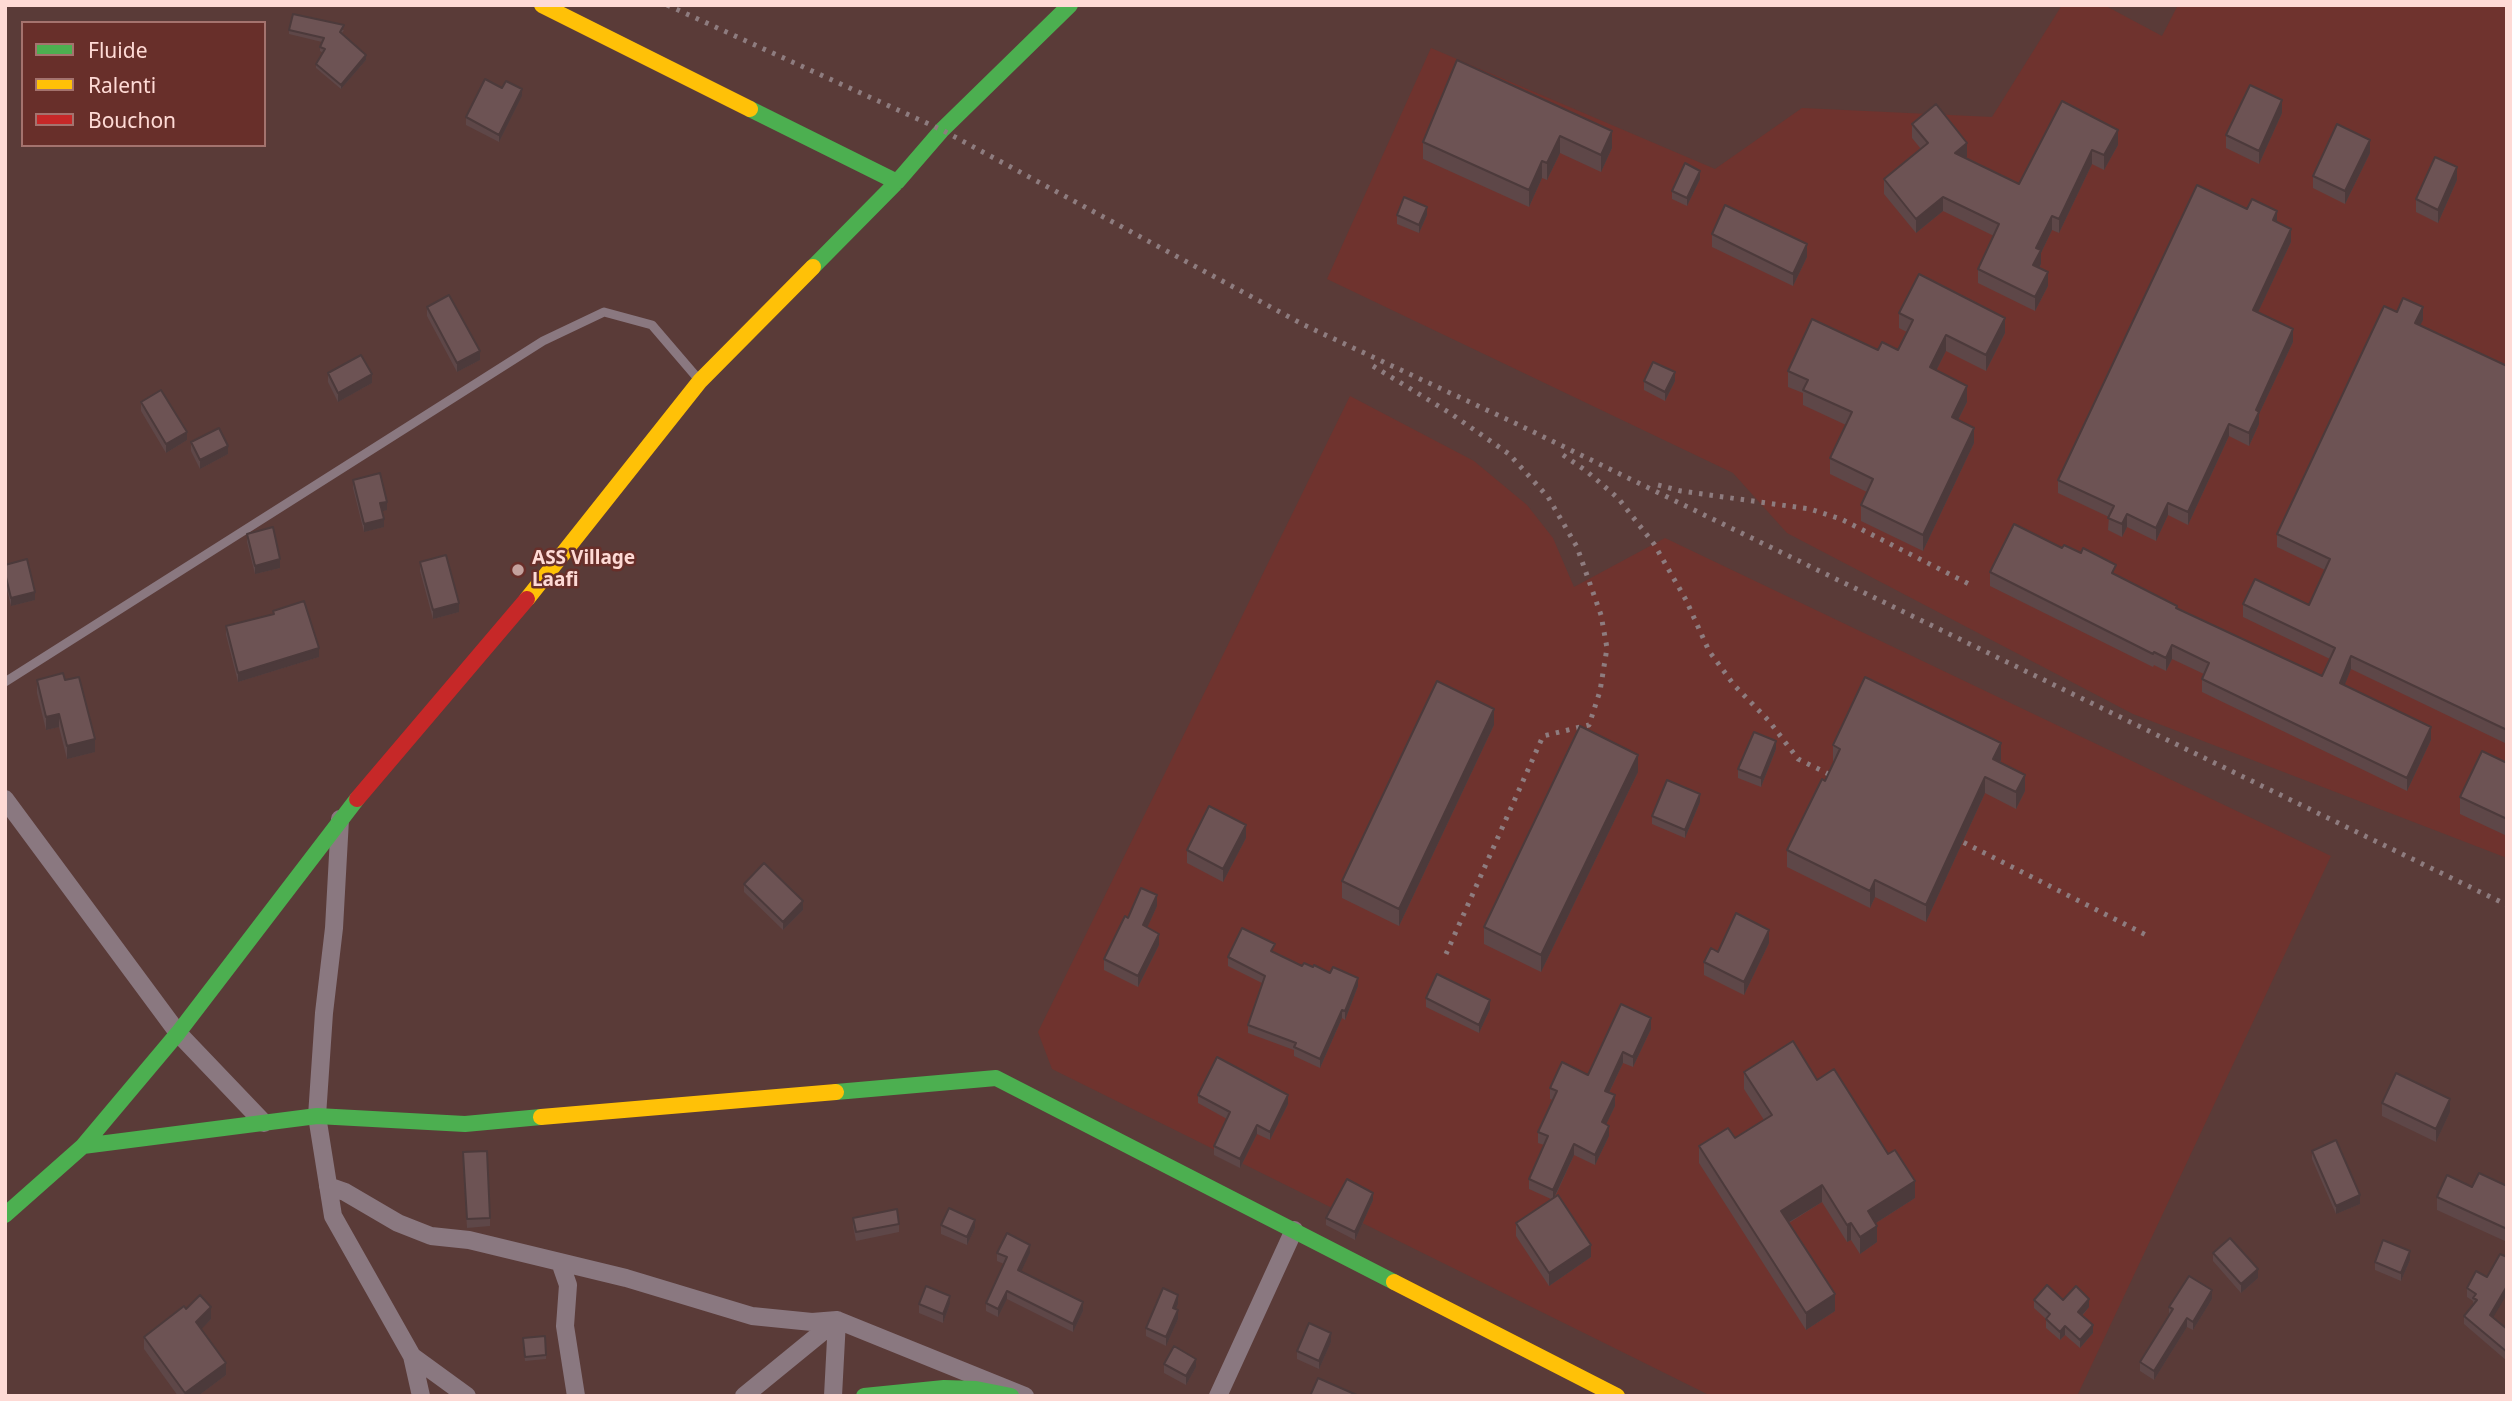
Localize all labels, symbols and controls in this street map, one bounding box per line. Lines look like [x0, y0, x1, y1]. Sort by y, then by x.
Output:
legend [21, 21, 266, 147]
text: Fluide [88, 36, 147, 64]
text: Ralenti [88, 71, 156, 99]
text: Bouchon [88, 106, 176, 134]
place label: ASS Village Laafi [532, 548, 635, 592]
marker: ASS Village Laafi [510, 562, 526, 578]

